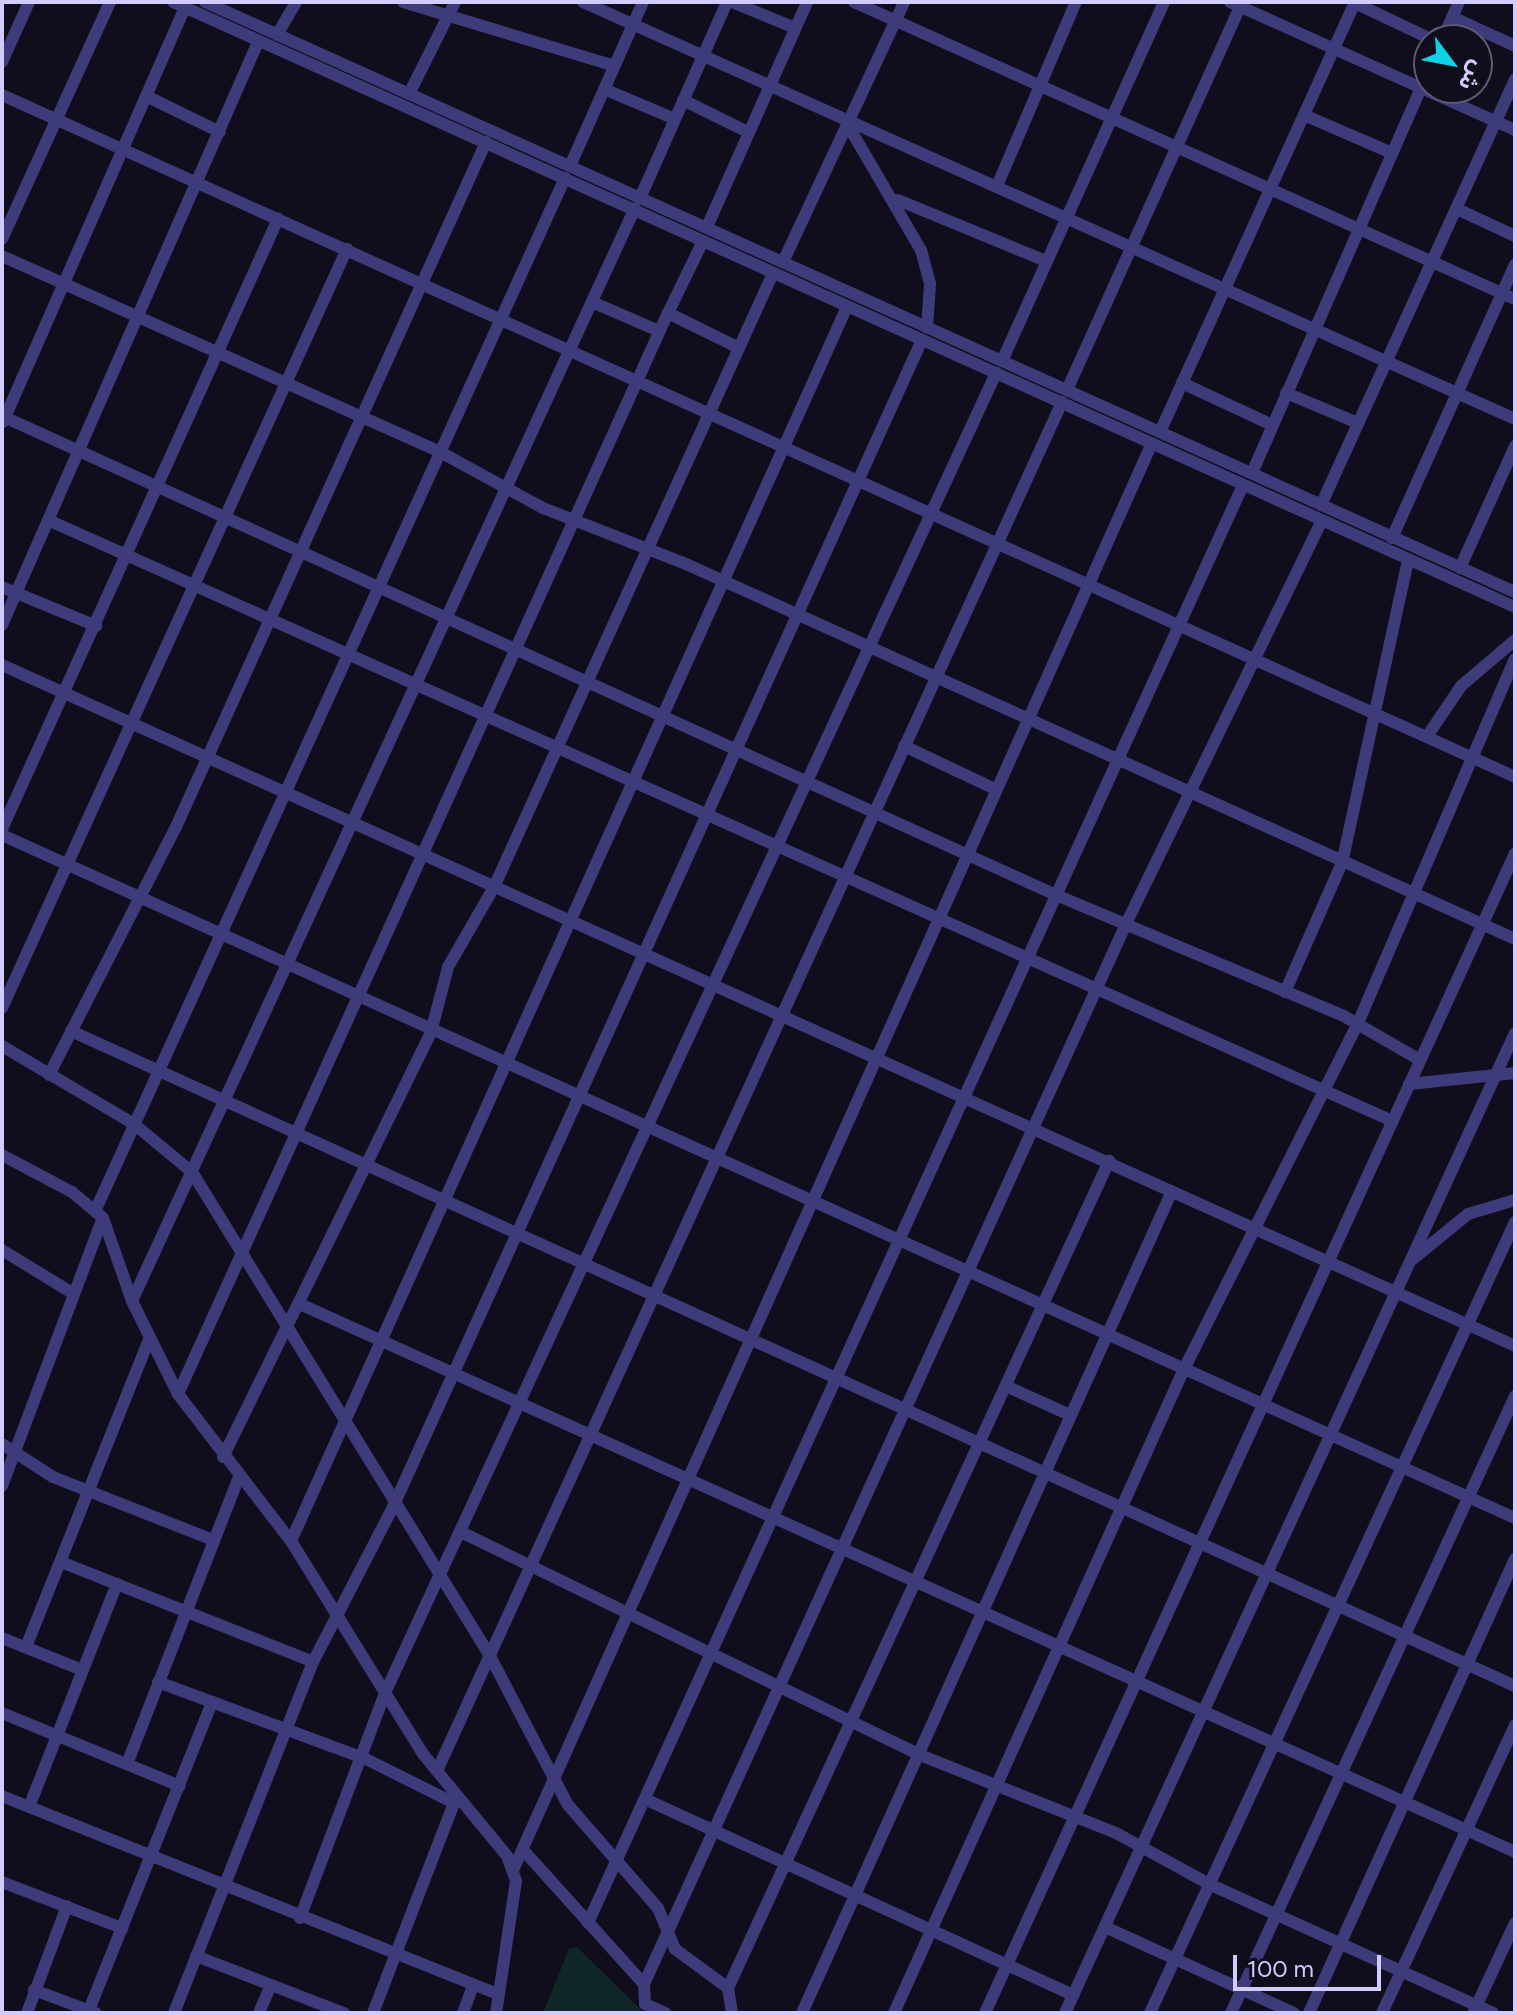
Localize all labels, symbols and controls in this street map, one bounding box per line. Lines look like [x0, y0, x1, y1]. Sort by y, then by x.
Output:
north arrow [1413, 24, 1493, 104]
text: ش [1453, 56, 1492, 96]
scale bar [1237, 1939, 1385, 1989]
text: 100 m [1247, 1954, 1314, 1983]

